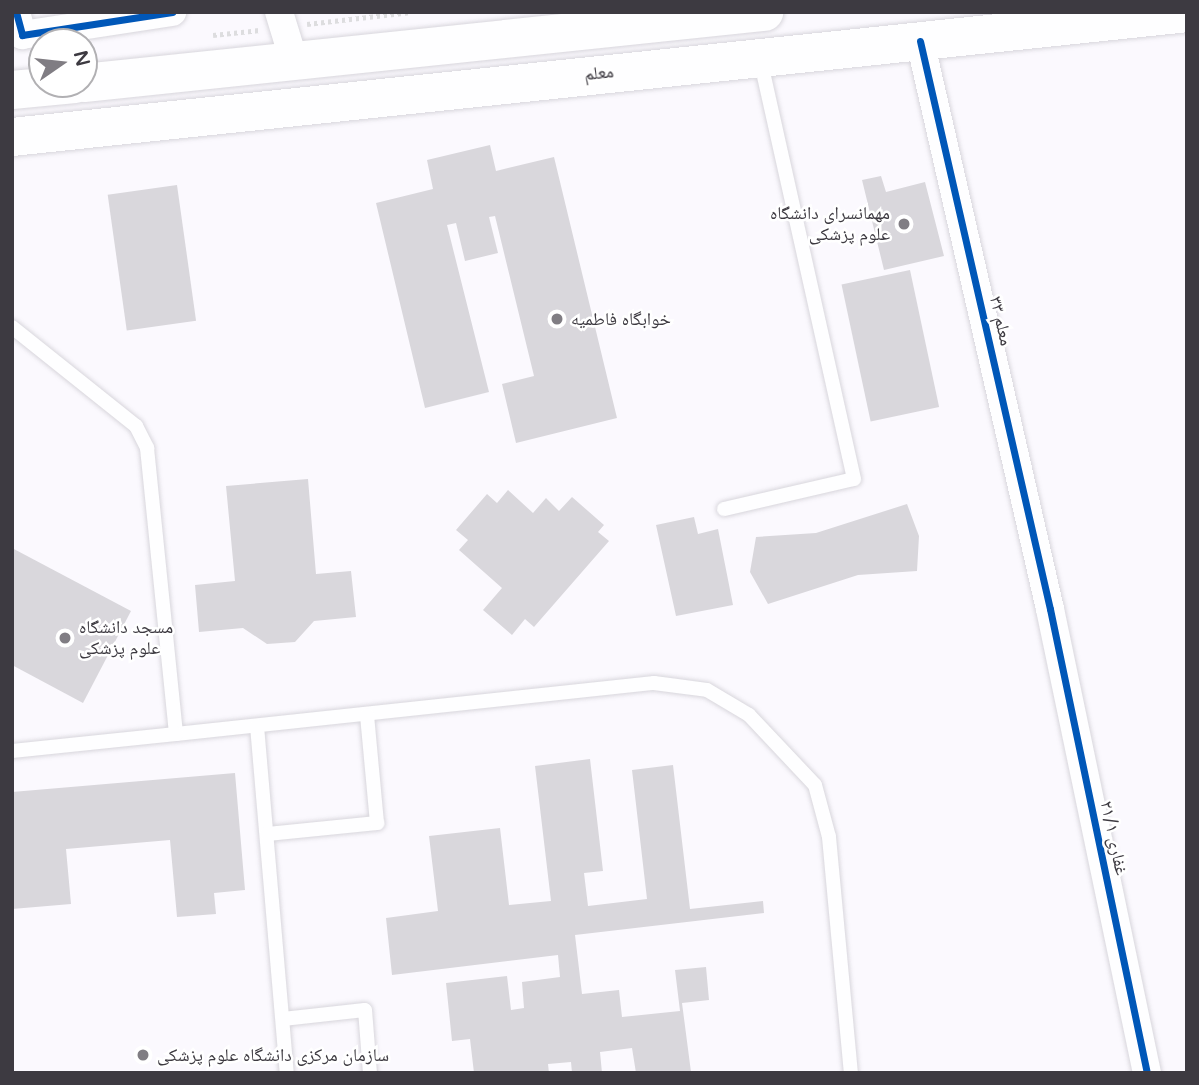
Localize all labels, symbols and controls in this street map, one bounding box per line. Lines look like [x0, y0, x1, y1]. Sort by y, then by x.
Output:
north arrow [28, 28, 98, 98]
text: N [69, 48, 94, 68]
street label: معلم [583, 61, 615, 85]
place label: مهمانسرای دانشگاه علوم پزشکی [770, 203, 890, 246]
marker: مهمانسرای دانشگاه علوم پزشکی [896, 216, 912, 232]
street label: معلم ۳۳ [985, 294, 1017, 348]
place label: خوابگاه فاطمیه [571, 308, 671, 330]
marker: خوابگاه فاطمیه [549, 311, 565, 327]
place label: مسجد دانشگاه علوم پزشکی [79, 617, 173, 660]
marker: مسجد دانشگاه علوم پزشکی [57, 630, 73, 646]
street label: غفاری ۲۱/۱ [1096, 799, 1132, 877]
place label: سازمان مرکزی دانشگاه علوم پزشکی [157, 1044, 389, 1066]
marker: سازمان مرکزی دانشگاه علوم پزشکی [135, 1047, 151, 1063]

